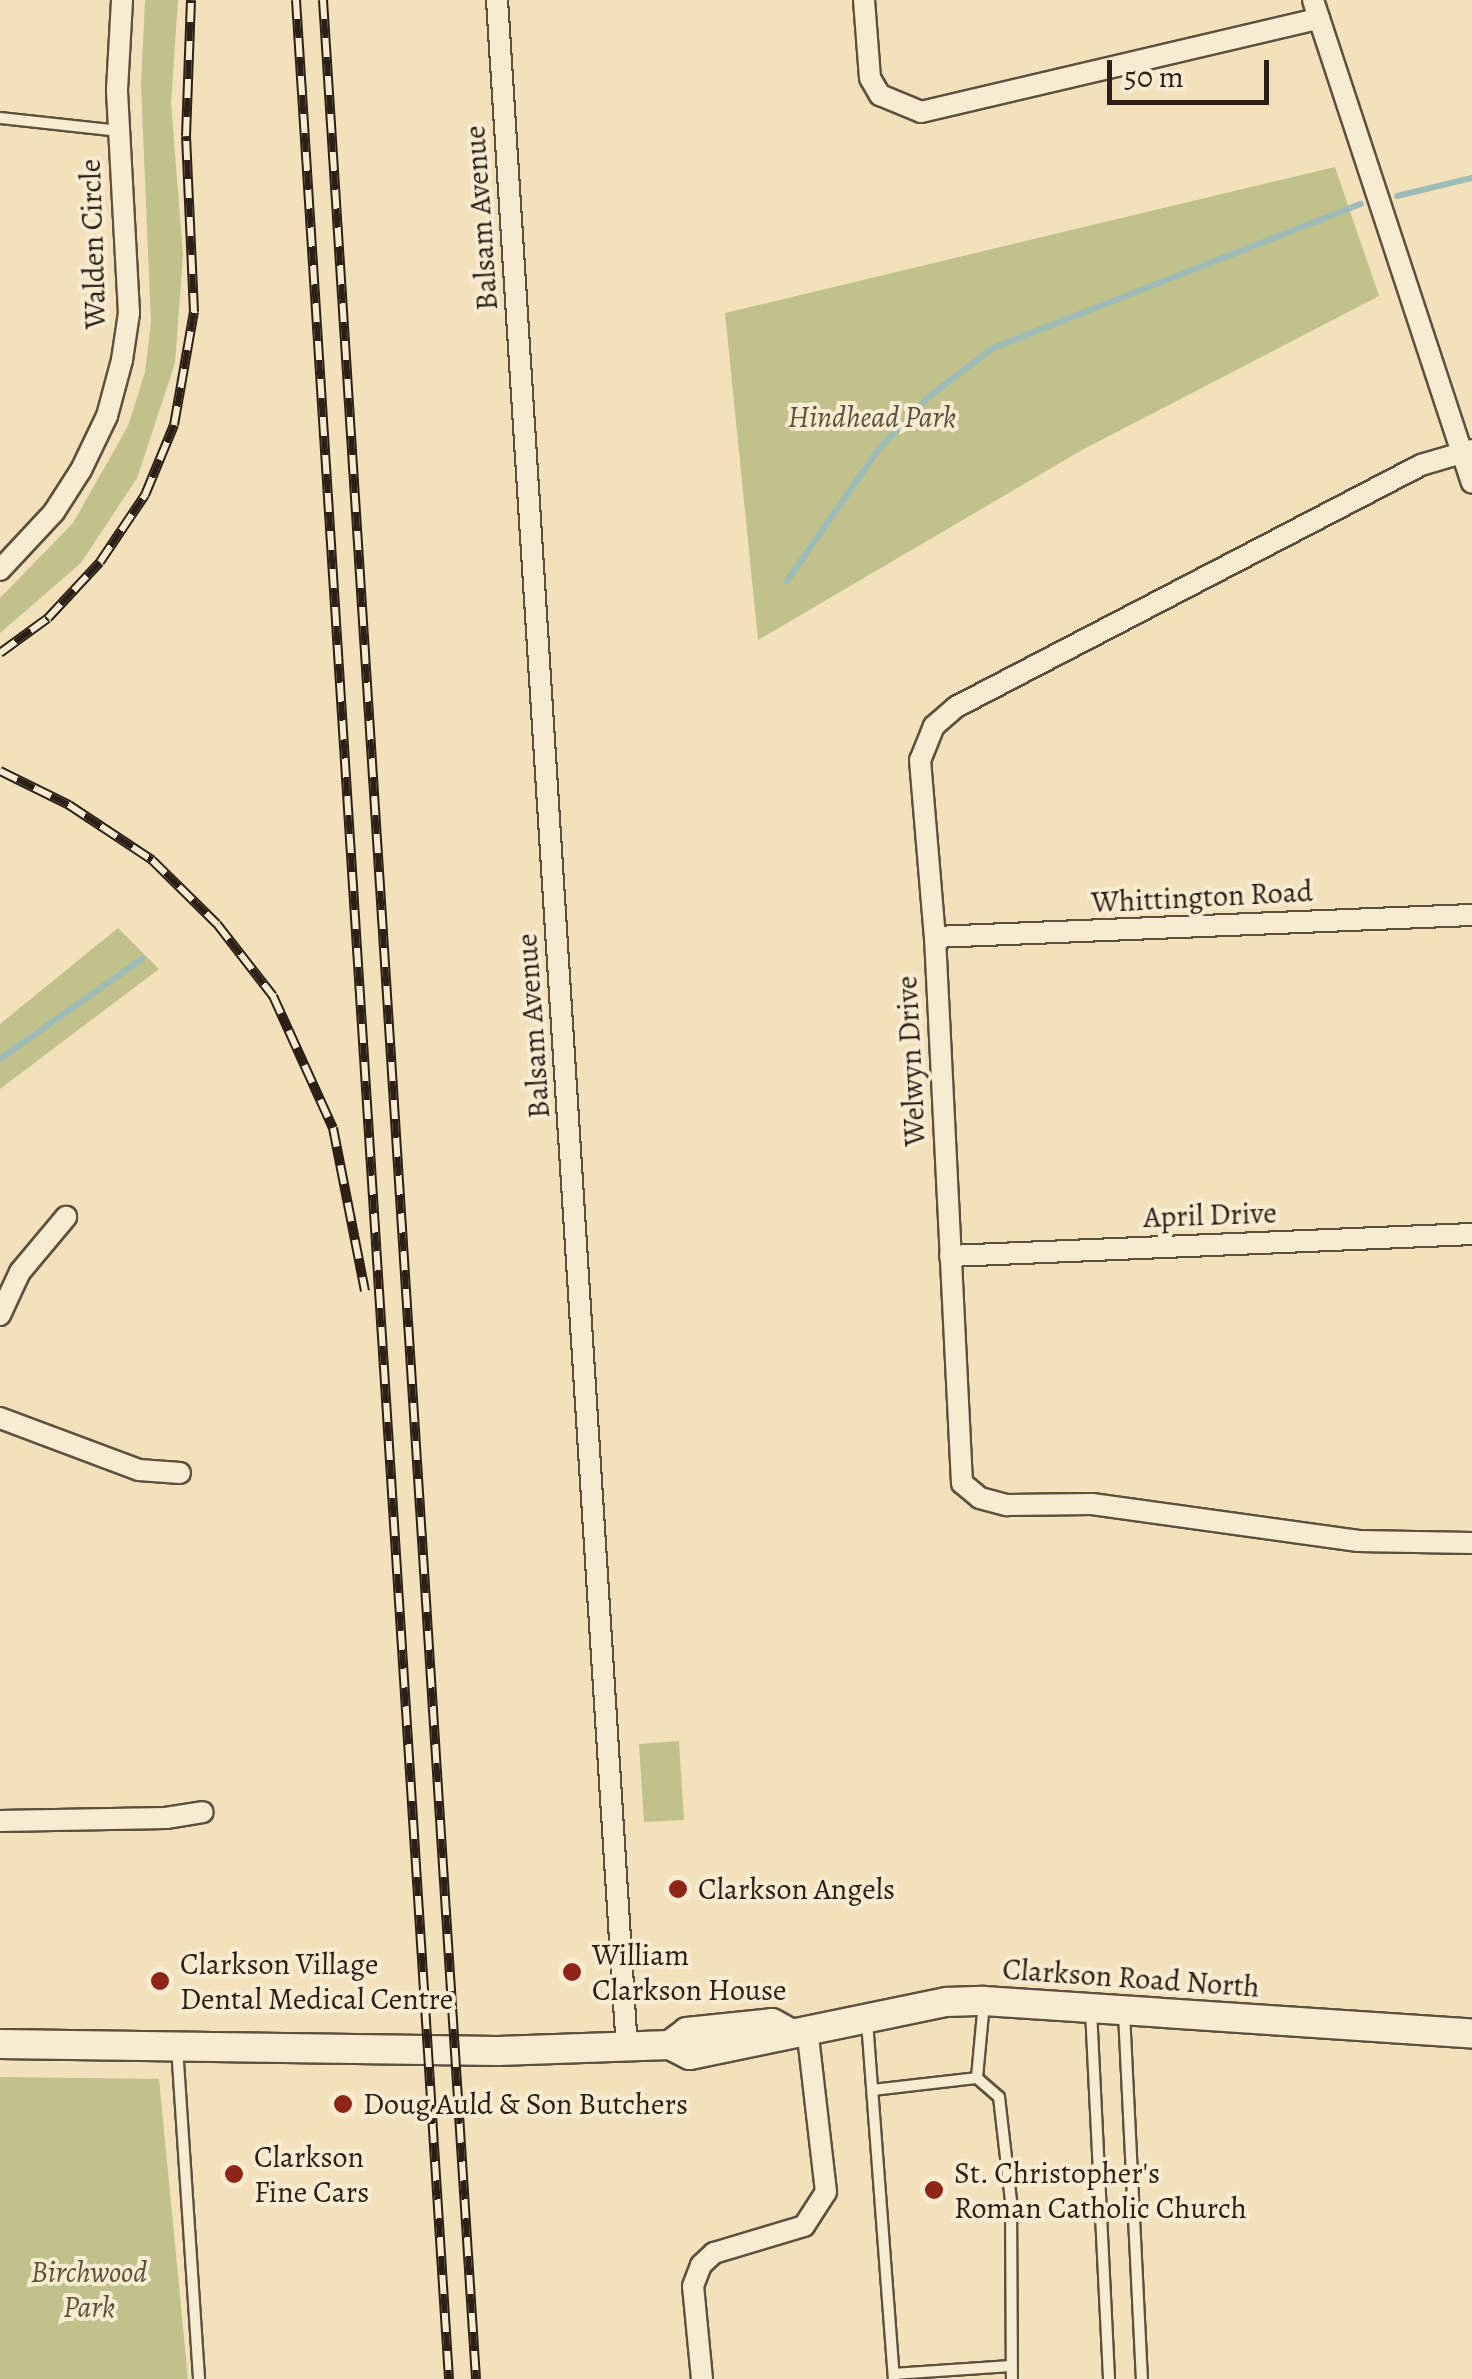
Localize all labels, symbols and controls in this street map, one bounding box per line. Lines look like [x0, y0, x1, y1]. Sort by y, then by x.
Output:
scale bar [1112, 40, 1274, 102]
text: 50 m [1124, 57, 1184, 97]
street label: Balsam Avenue [457, 124, 505, 312]
street label: Walden Circle [72, 158, 114, 330]
park label: Hindhead Park [788, 399, 956, 435]
street label: Whittington Road [1090, 873, 1314, 921]
street label: Balsam Avenue [509, 932, 557, 1120]
street label: Welwyn Drive [889, 975, 933, 1147]
street label: April Drive [1143, 1195, 1277, 1235]
place label: Clarkson Angels [698, 1871, 895, 1907]
marker: Clarkson Angels [667, 1878, 689, 1900]
place label: William Clarkson House [592, 1937, 787, 2008]
place label: Clarkson Village Dental Medical Centre [180, 1946, 453, 2016]
street label: Clarkson Road North [1001, 1951, 1261, 2005]
marker: William Clarkson House [561, 1961, 583, 1983]
marker: Clarkson Village Dental Medical Centre [149, 1970, 171, 1992]
place label: Doug Auld & Son Butchers [363, 2086, 688, 2122]
marker: Doug Auld & Son Butchers [332, 2093, 354, 2115]
place label: Clarkson Fine Cars [254, 2139, 369, 2210]
place label: St. Christopher's Roman Catholic Church [954, 2155, 1247, 2226]
marker: Clarkson Fine Cars [223, 2163, 245, 2185]
marker: St. Christopher's Roman Catholic Church [923, 2179, 945, 2201]
park label: Birchwood Park [31, 2254, 147, 2324]

